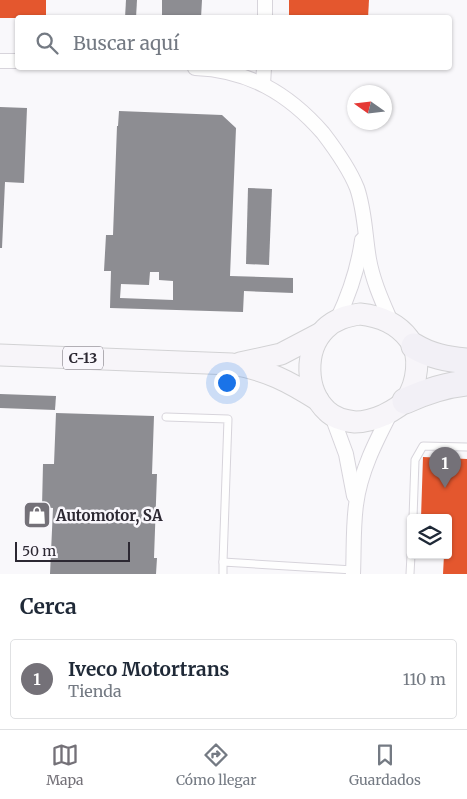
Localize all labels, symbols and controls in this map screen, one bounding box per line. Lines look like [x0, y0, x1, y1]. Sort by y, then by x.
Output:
search box [15, 15, 452, 70]
icon: search [33, 29, 61, 57]
text: Buscar aquí [73, 31, 179, 55]
north arrow [347, 85, 392, 130]
road number: C-13 [63, 346, 103, 369]
your location [214, 370, 240, 396]
pin: 1 [429, 447, 461, 488]
shop icon: Automotor, SA [22, 500, 52, 530]
place label: Automotor, SA [55, 506, 163, 526]
map controls [407, 514, 452, 559]
button: layers [407, 514, 452, 559]
scale bar [15, 539, 130, 562]
text: 50 m [22, 542, 56, 560]
text: Cerca [20, 593, 77, 620]
text: Iveco Motortrans [68, 657, 229, 681]
text: 1 [33, 669, 41, 689]
text: 110 m [403, 669, 446, 689]
text: Tienda [68, 681, 122, 701]
tab: Mapa [46, 741, 84, 789]
tab: Cómo llegar [176, 741, 257, 789]
tab: Guardados [349, 741, 421, 789]

